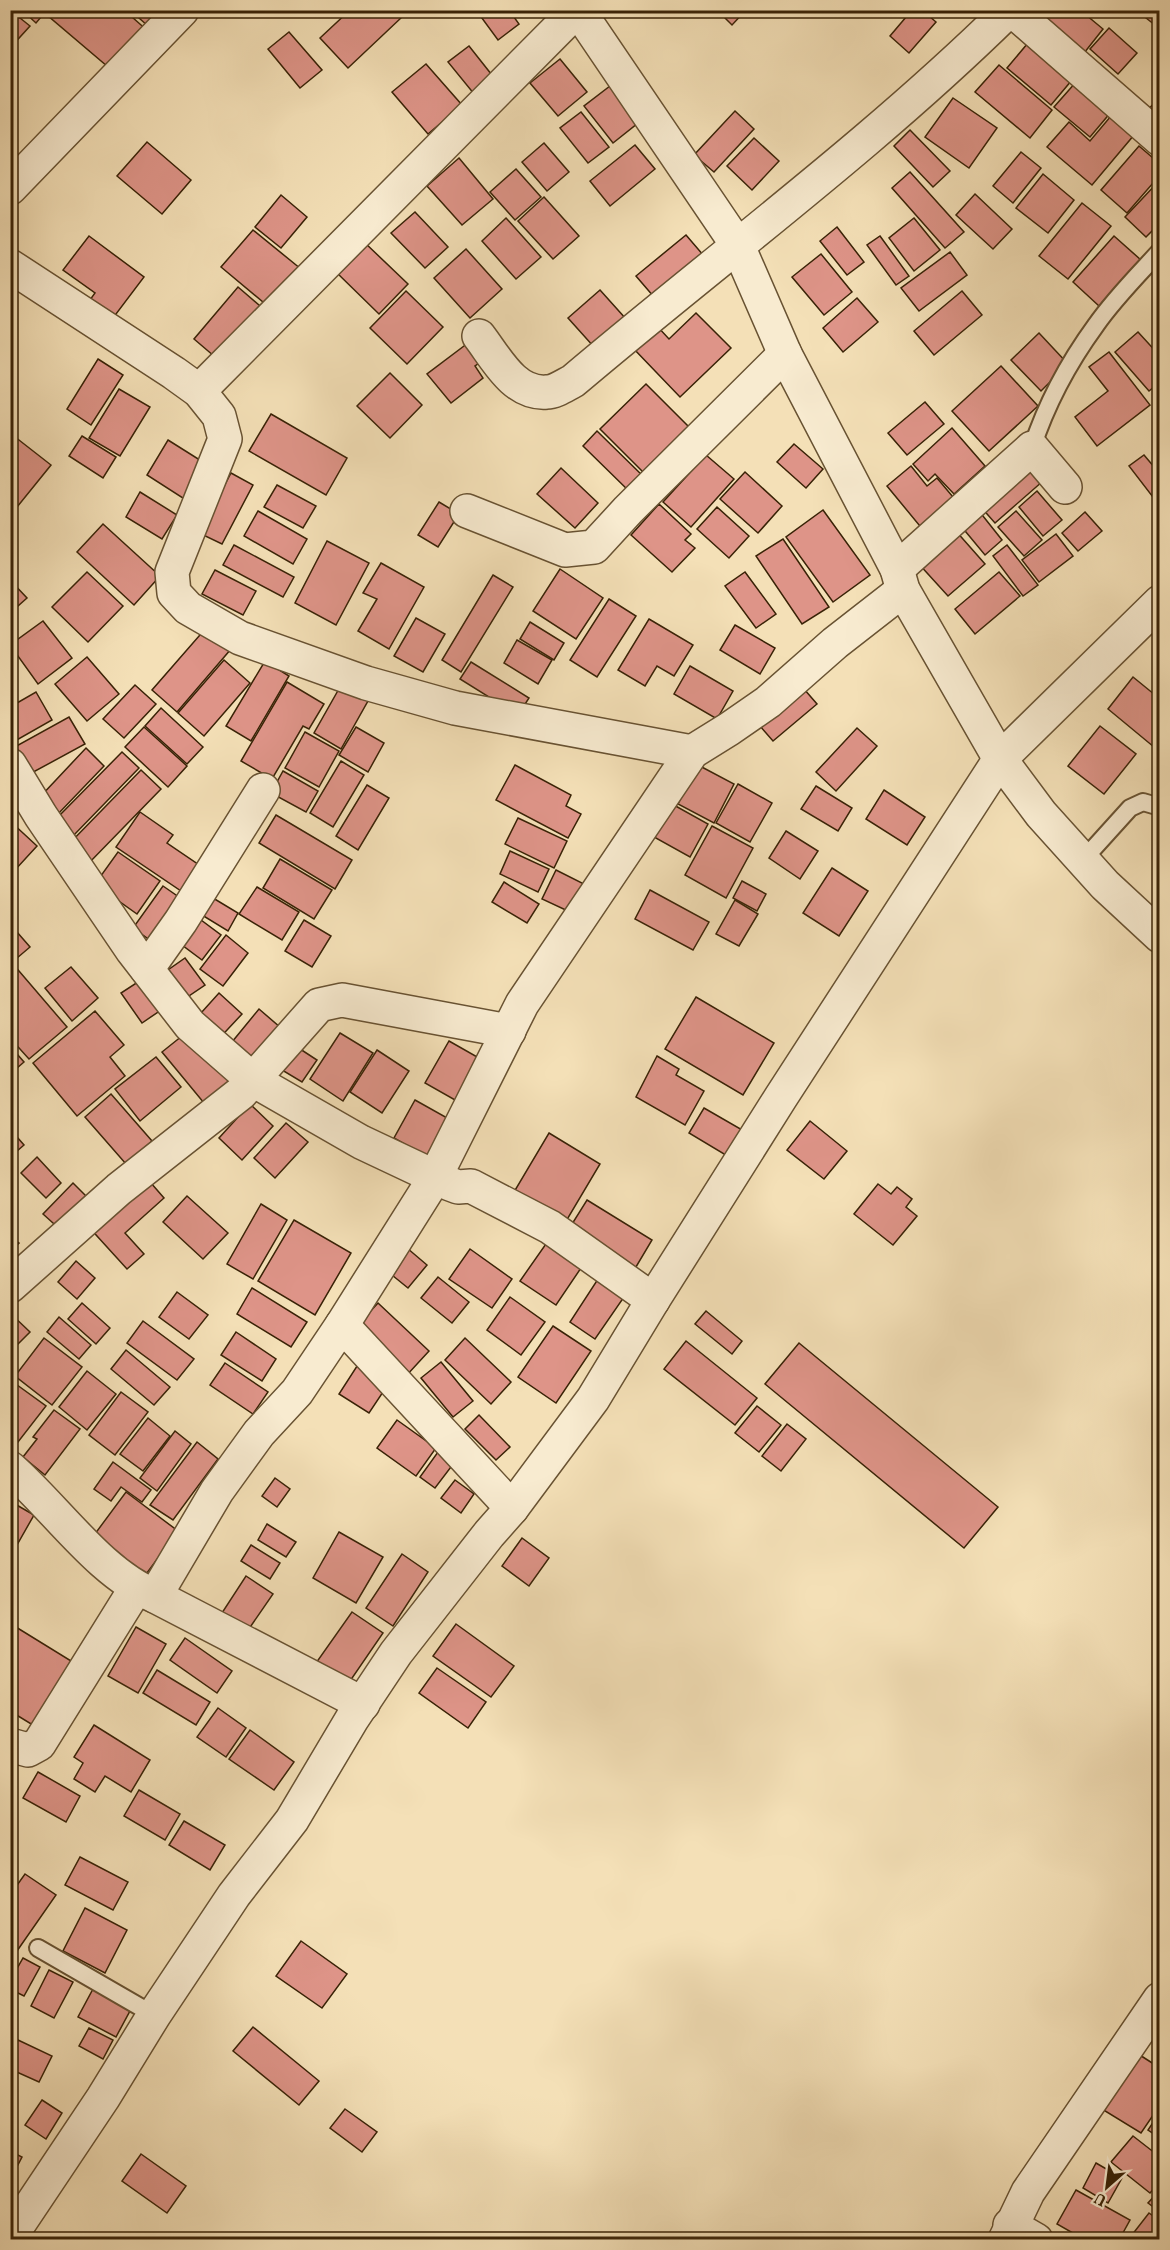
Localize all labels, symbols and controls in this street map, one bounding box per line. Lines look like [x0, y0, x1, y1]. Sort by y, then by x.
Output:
north arrow [1077, 2157, 1137, 2217]
text: U [1091, 2186, 1111, 2211]

